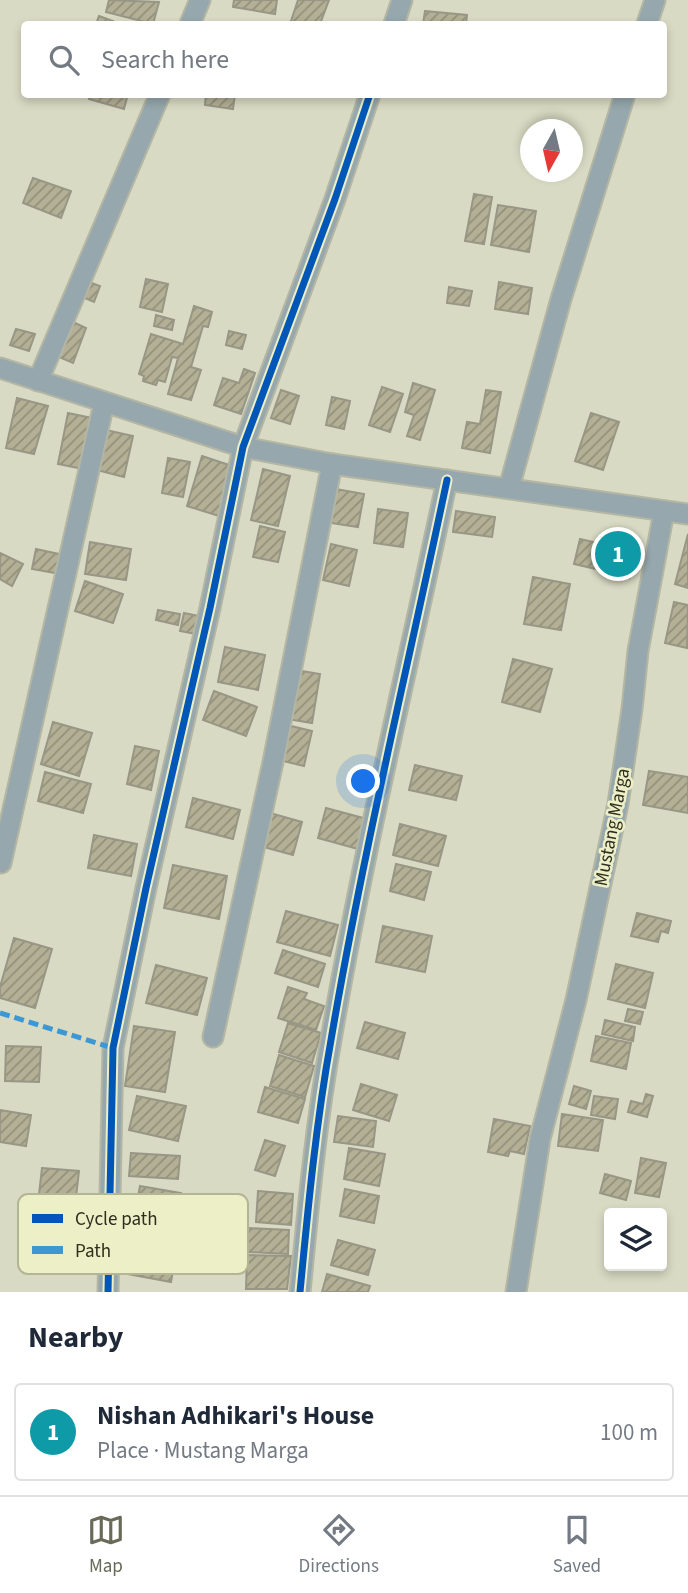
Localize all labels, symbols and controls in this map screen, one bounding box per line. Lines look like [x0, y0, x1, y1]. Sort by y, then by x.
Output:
search box [21, 21, 667, 98]
icon: search [45, 41, 83, 79]
text: Search here [101, 41, 229, 78]
north arrow [520, 119, 583, 182]
pin: 1 [595, 528, 641, 580]
your location [346, 764, 380, 798]
street label: Mustang Marga [588, 766, 637, 889]
legend [18, 1194, 248, 1274]
text: Cycle path [75, 1206, 157, 1233]
map controls [604, 1208, 667, 1271]
button: layers [604, 1208, 667, 1271]
text: Path [75, 1238, 111, 1265]
text: Nearby [28, 1316, 123, 1359]
text: Nishan Adhikari's House [97, 1397, 374, 1434]
text: 1 [47, 1416, 59, 1449]
text: 100 m [600, 1416, 658, 1449]
text: Place · Mustang Marga [97, 1434, 309, 1467]
tab: Map [87, 1511, 125, 1580]
tab: Directions [299, 1511, 379, 1580]
tab: Saved [553, 1511, 601, 1580]

